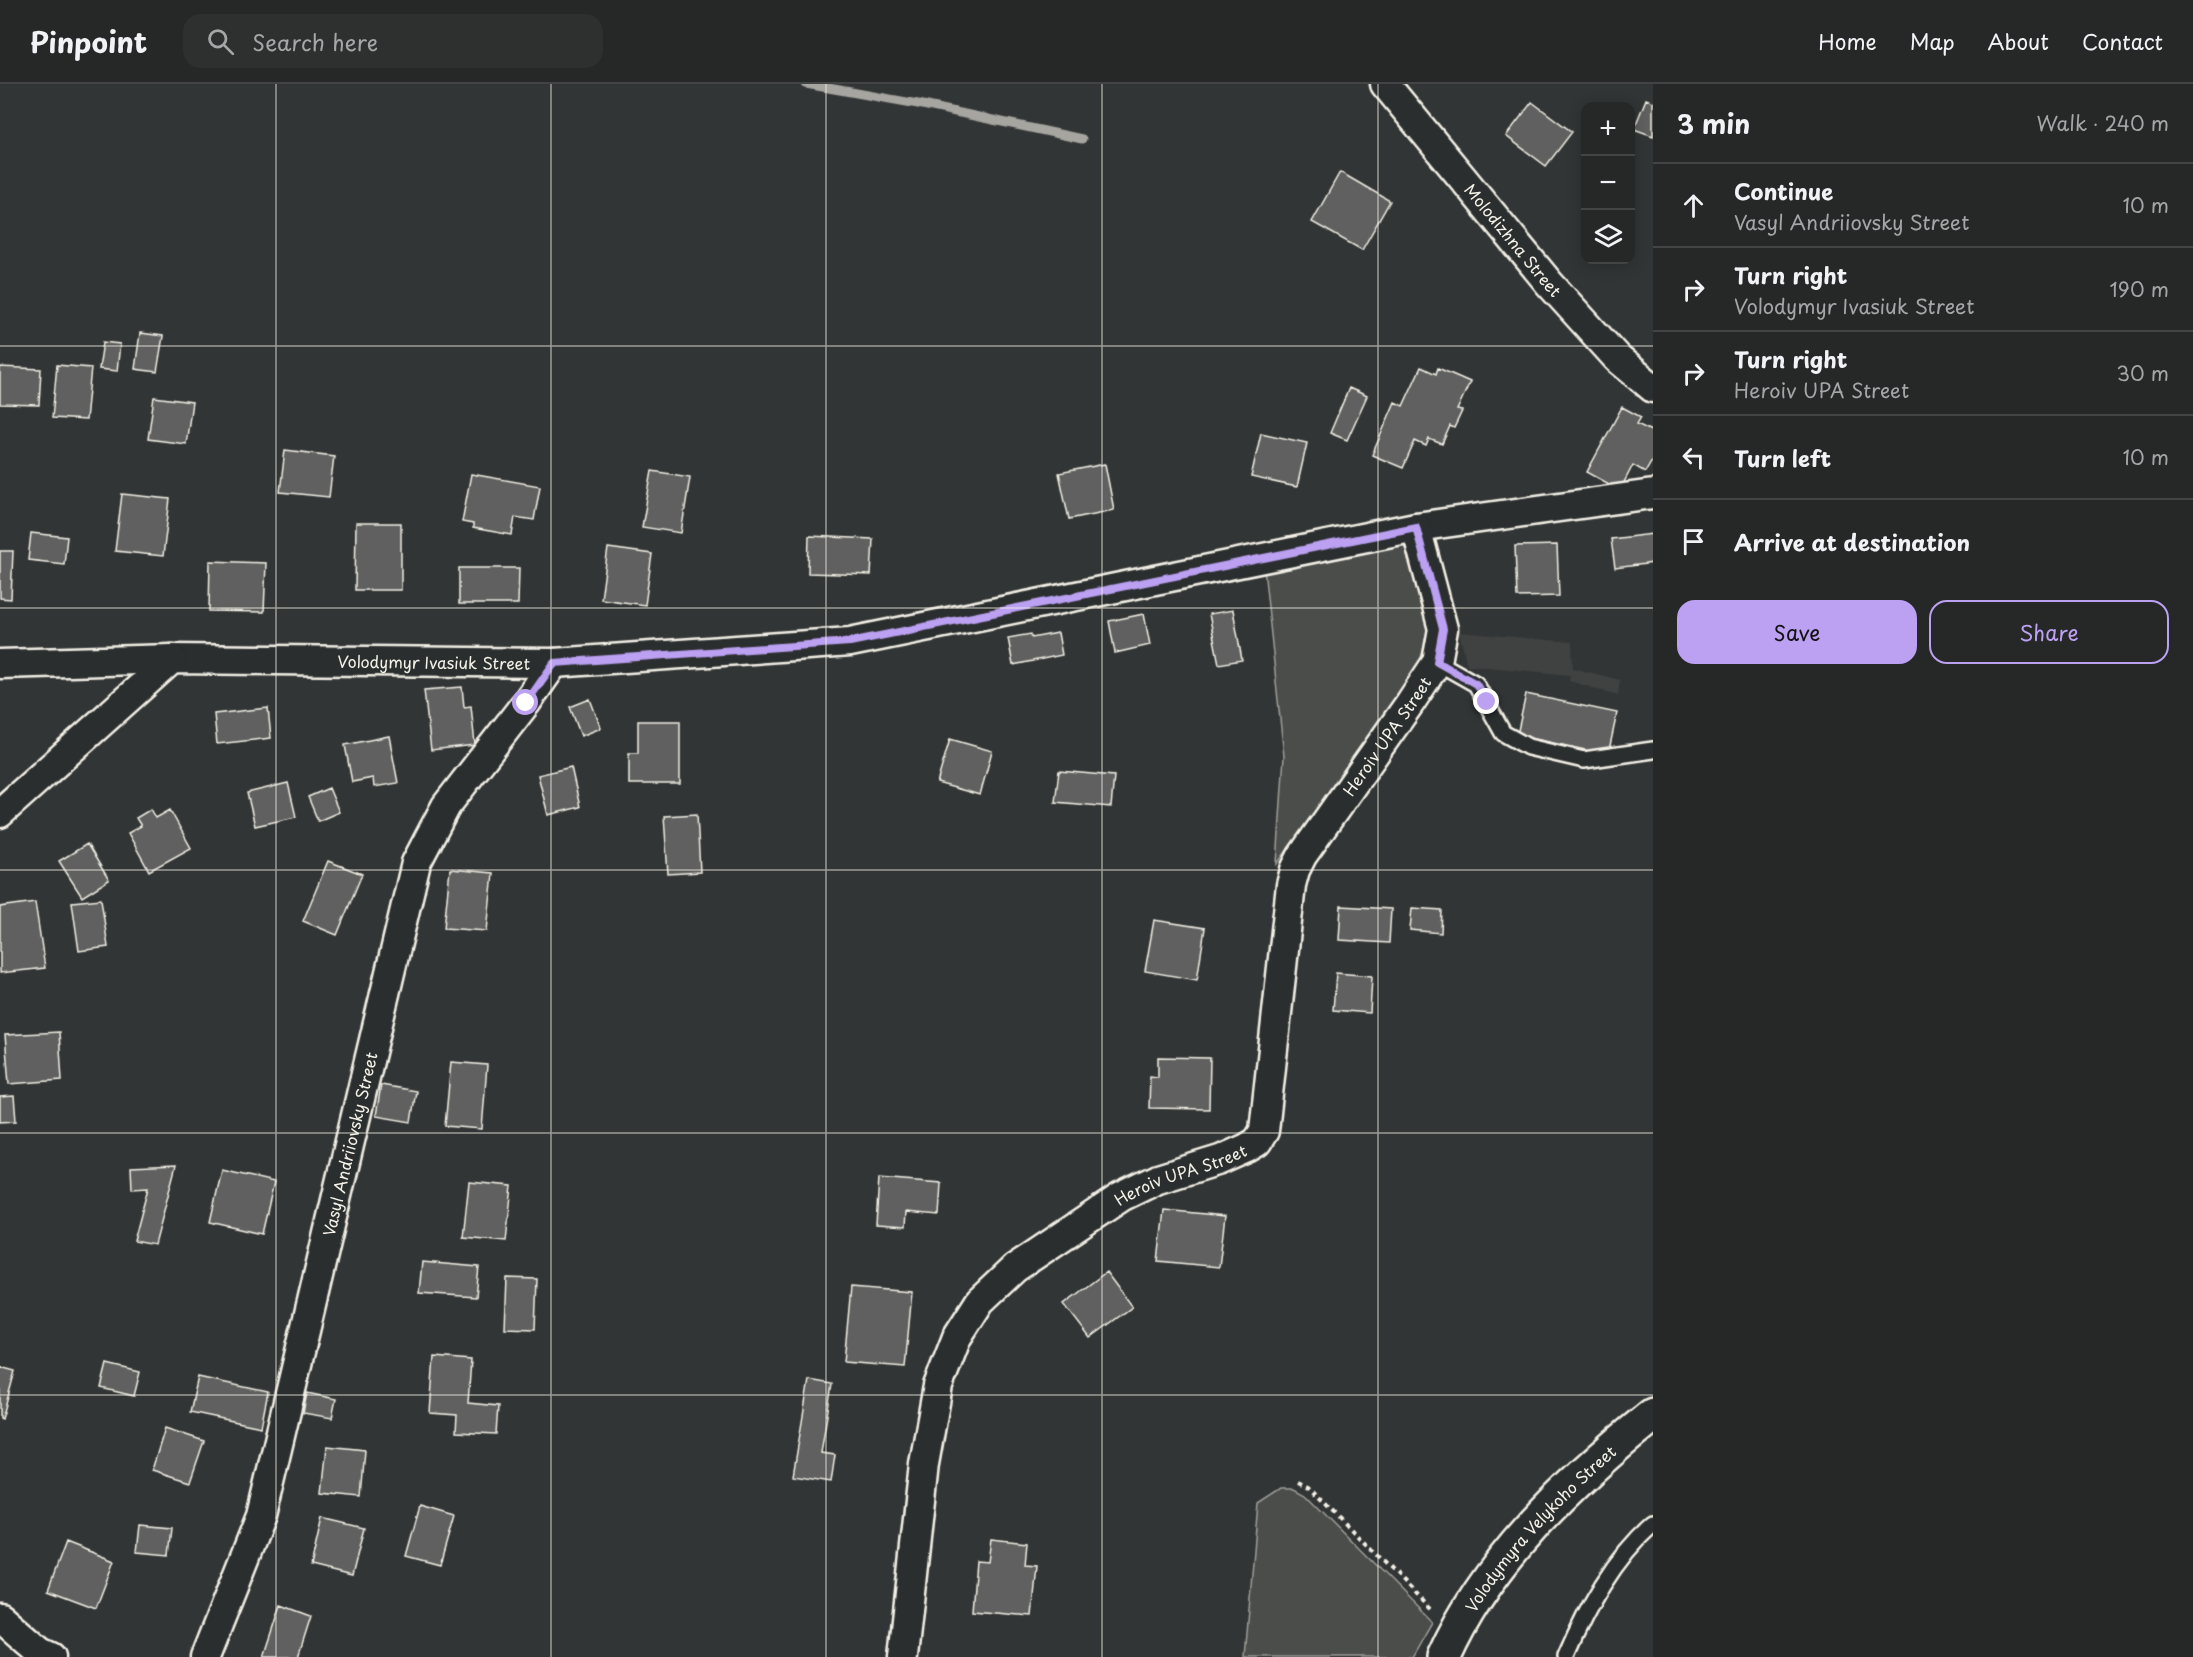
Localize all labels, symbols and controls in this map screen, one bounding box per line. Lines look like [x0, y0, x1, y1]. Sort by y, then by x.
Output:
search box [183, 14, 603, 68]
text: Pinpoint [30, 20, 147, 63]
icon: search [204, 25, 237, 58]
text: Search here [252, 25, 378, 58]
text: Home [1818, 25, 1877, 57]
text: Map [1910, 25, 1955, 57]
text: About [1988, 25, 2049, 57]
text: Contact [2082, 25, 2163, 57]
map controls [1581, 102, 1635, 264]
button: + [1581, 102, 1635, 156]
text: 3 min [1677, 104, 1750, 143]
text: Walk · 240 m [2036, 108, 2169, 138]
button: − [1581, 156, 1635, 210]
text: Continue [1734, 174, 1833, 207]
street label: Molodizhna Street [1460, 178, 1568, 302]
icon: ahead [1677, 189, 1710, 222]
text: 10 m [2122, 190, 2169, 220]
text: Vasyl Andriiovsky Street [1734, 207, 1969, 237]
button: layers [1581, 210, 1635, 264]
text: Turn right [1734, 258, 1847, 291]
icon: right [1677, 273, 1710, 306]
text: 190 m [2110, 274, 2169, 304]
text: Volodymyr Ivasiuk Street [1734, 291, 1975, 321]
text: Turn right [1734, 342, 1847, 375]
icon: right [1677, 357, 1710, 390]
text: 30 m [2116, 358, 2169, 388]
text: Heroiv UPA Street [1734, 375, 1909, 405]
icon: left [1677, 441, 1710, 474]
text: Turn left [1734, 441, 1831, 474]
text: 10 m [2122, 442, 2169, 472]
icon: arrive [1677, 525, 1710, 558]
text: Arrive at destination [1734, 525, 1970, 558]
button: Save [1677, 600, 1917, 664]
button: Share [1929, 600, 2169, 664]
street label: Volodymyr Ivasiuk Street [337, 649, 531, 675]
street label: Heroiv UPA Street [1336, 671, 1437, 800]
route end [1473, 688, 1499, 714]
route start [512, 689, 538, 715]
street label: Vasyl Andriiovsky Street [316, 1049, 383, 1239]
street label: Heroiv UPA Street [1109, 1138, 1251, 1211]
street label: Volodymyra Velykoho Street [1459, 1439, 1621, 1616]

